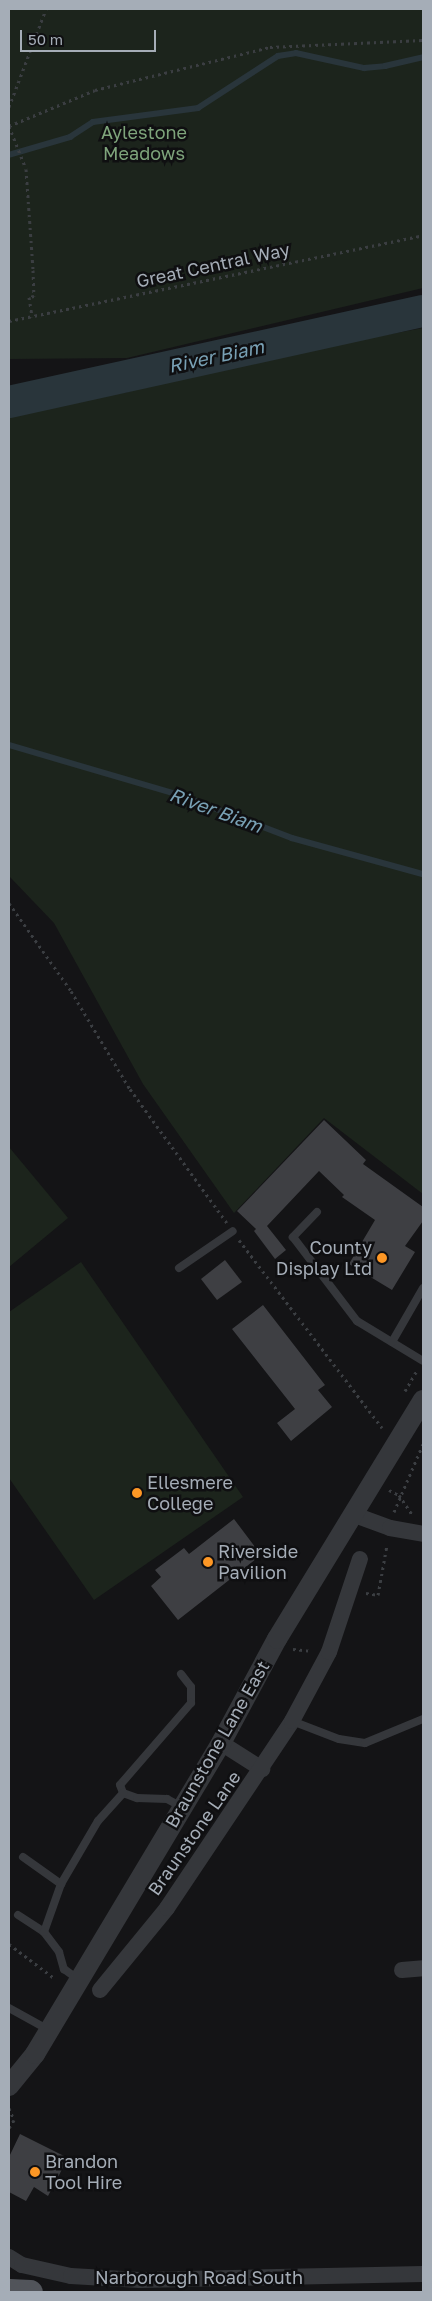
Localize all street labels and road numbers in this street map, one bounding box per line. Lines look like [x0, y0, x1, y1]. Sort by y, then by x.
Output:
street label: Great Central Way [134, 238, 292, 292]
street label: Braunstone Lane East [160, 1657, 274, 1831]
street label: Braunstone Lane [143, 1767, 245, 1899]
street label: Narborough Road South [95, 2266, 303, 2288]

